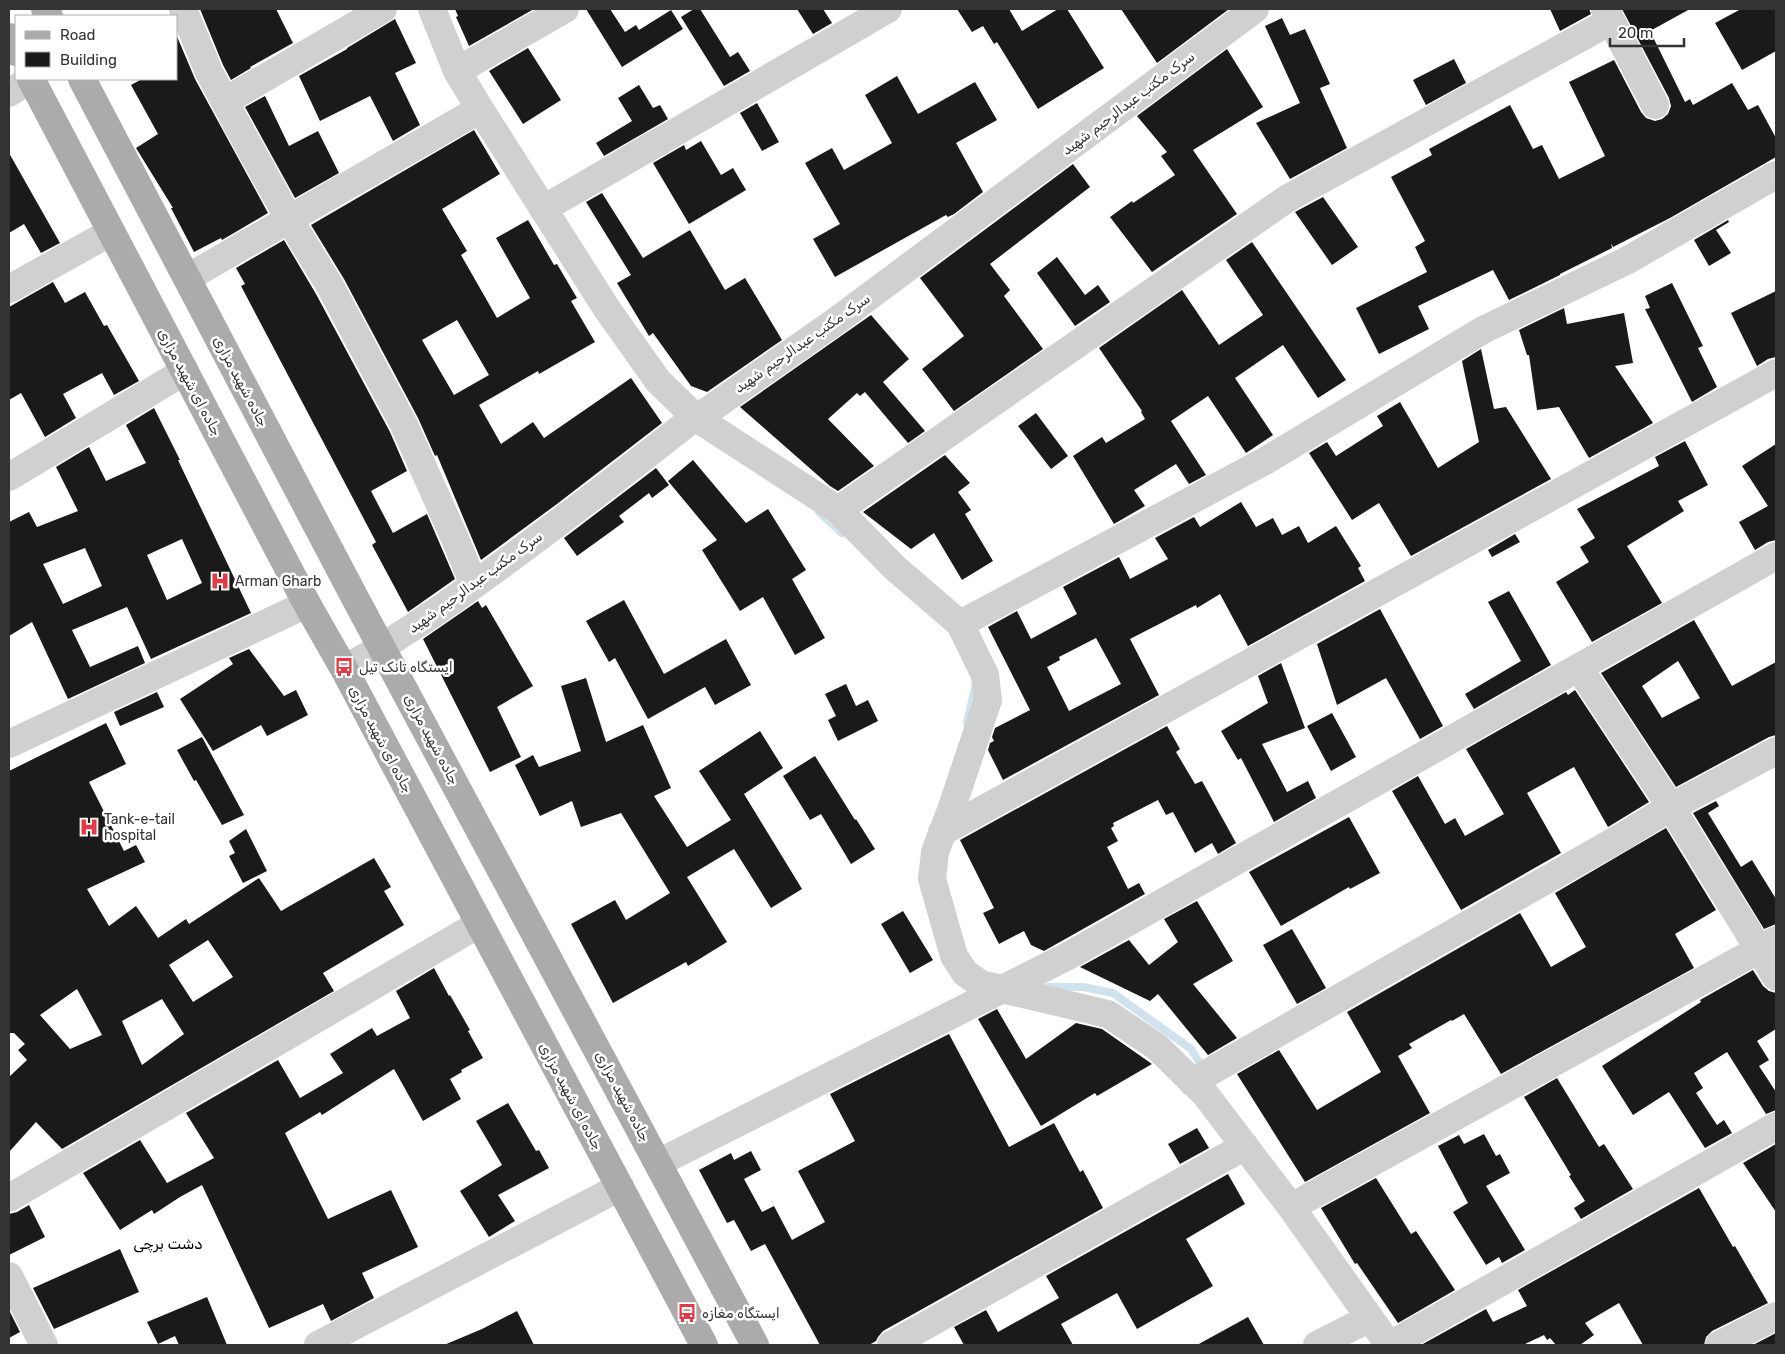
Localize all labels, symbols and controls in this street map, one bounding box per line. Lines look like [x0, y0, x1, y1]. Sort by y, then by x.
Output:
legend [15, 15, 178, 80]
scale bar [1610, 15, 1684, 47]
text: 20 m [1618, 24, 1653, 42]
text: Road [60, 26, 96, 44]
street label: سرک مکتب عبدالرحیم شهید [1059, 48, 1198, 159]
text: Building [60, 51, 117, 69]
street label: سرک مکتب عبدالرحیم شهید [731, 290, 873, 397]
street label: جاده ای شهید مزاری [154, 326, 225, 439]
street label: جاده شهید مزاری [210, 333, 272, 430]
street label: سرک مکتب عبدالرحیم شهید [405, 528, 546, 637]
hospital icon: Arman Gharb [209, 570, 231, 592]
place label: Arman Gharb [235, 573, 321, 590]
bus stop icon: ایستگاه تانک تیل [333, 656, 355, 678]
place label: ایستگاه تانک تیل [359, 659, 453, 676]
street label: جاده ای شهید مزاری [345, 683, 416, 796]
street label: جاده شهید مزاری [401, 691, 463, 788]
place label: Tank-e-tail hospital [104, 811, 175, 844]
hospital icon: Tank-e-tail hospital [78, 816, 100, 838]
street label: جاده ای شهید مزاری [535, 1040, 606, 1153]
street label: جاده شهید مزاری [592, 1048, 654, 1145]
district label: دشت برچی [133, 1235, 203, 1253]
bus stop icon: ایستگاه مغازه [676, 1302, 698, 1324]
place label: ایستگاه مغازه [702, 1305, 780, 1322]

